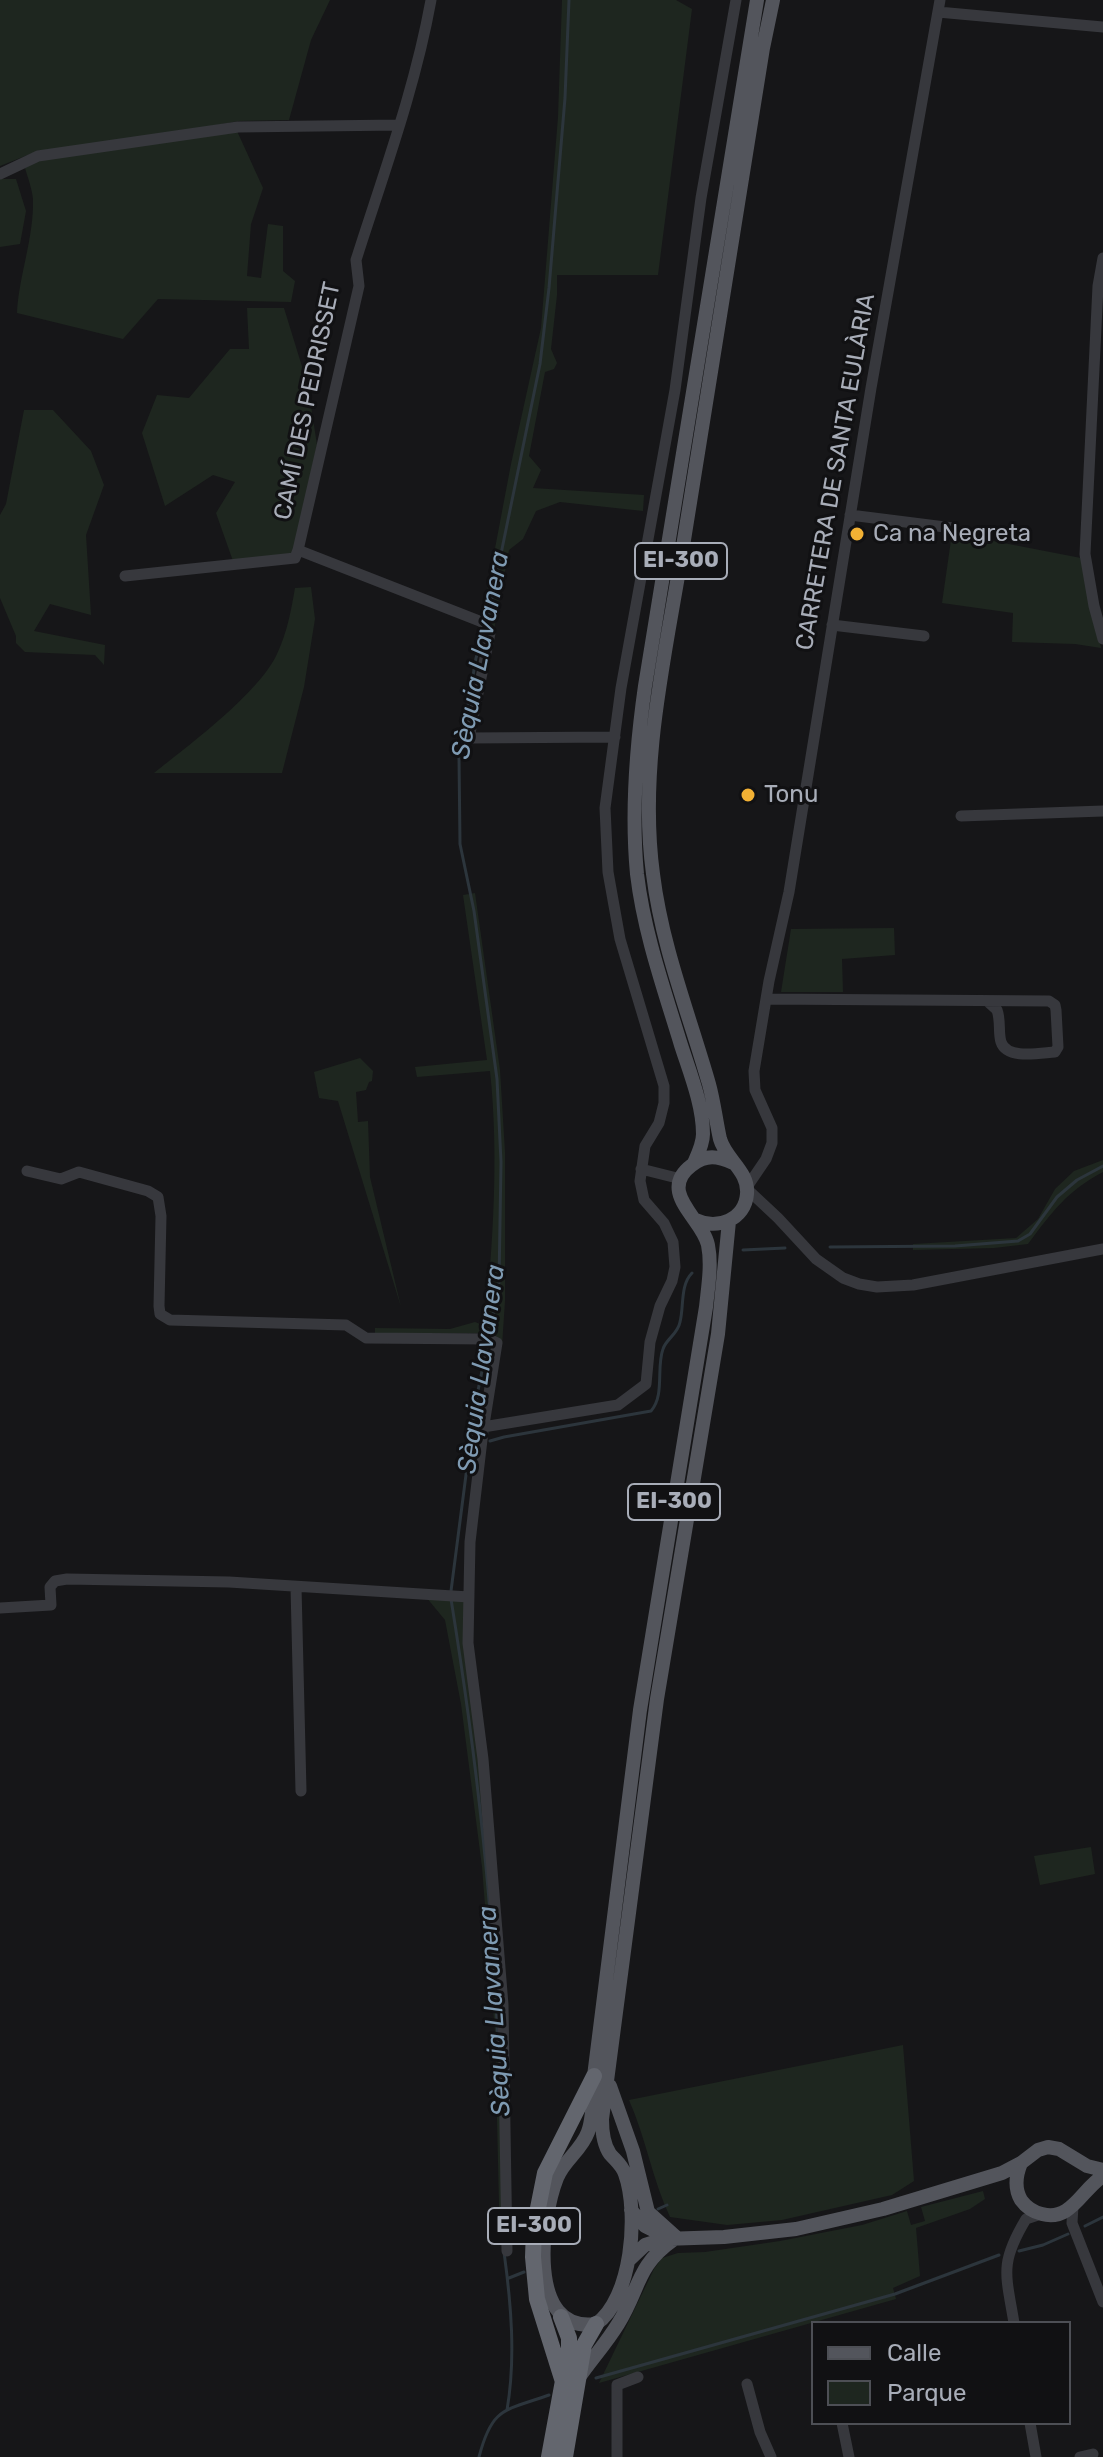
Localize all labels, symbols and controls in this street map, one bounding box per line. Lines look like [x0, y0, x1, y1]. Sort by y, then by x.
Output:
street label: CAMÍ DES PEDRISSET [269, 279, 347, 523]
street label: CARRETERA DE SANTA EULÀRIA [790, 291, 882, 653]
place label: Ca na Negreta [873, 520, 1031, 548]
marker: Ca na Negreta [848, 525, 866, 543]
road number: EI-300 [635, 543, 727, 579]
water label: Sèquia Llavanera [446, 549, 516, 761]
place label: Tonu [764, 781, 818, 809]
marker: Tonu [739, 786, 757, 804]
water label: Sèquia Llavanera [452, 1262, 512, 1476]
road number: EI-300 [628, 1484, 720, 1520]
water label: Sèquia Llavanera [472, 1905, 518, 2117]
road number: EI-300 [488, 2208, 580, 2244]
legend [811, 2321, 1071, 2425]
text: Calle [887, 2339, 941, 2367]
text: Parque [887, 2379, 966, 2407]

